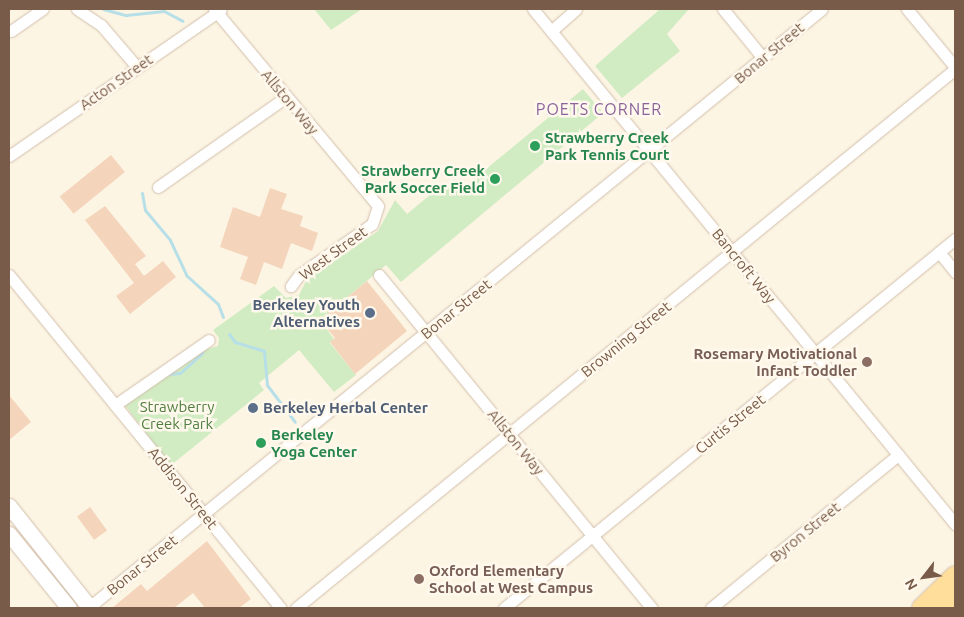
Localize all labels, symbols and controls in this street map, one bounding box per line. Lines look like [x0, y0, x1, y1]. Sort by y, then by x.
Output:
street label: Bonar Street [730, 19, 808, 87]
street label: Acton Street [76, 50, 156, 114]
street label: Allston Way [258, 66, 322, 138]
district label: POETS CORNER [534, 99, 664, 119]
place label: Strawberry Creek Park Tennis Court [545, 128, 669, 163]
marker: Strawberry Creek Park Tennis Court [529, 140, 541, 152]
place label: Strawberry Creek Park Soccer Field [361, 161, 485, 196]
marker: Strawberry Creek Park Soccer Field [489, 173, 501, 185]
street label: West Street [295, 222, 371, 284]
street label: Bancroft Way [708, 225, 780, 307]
street label: Bonar Street [417, 275, 495, 343]
place label: Berkeley Youth Alternatives [252, 295, 360, 330]
street label: Browning Street [577, 297, 675, 381]
marker: Berkeley Youth Alternatives [364, 307, 376, 319]
place label: Rosemary Motivational Infant Toddler [694, 344, 857, 379]
marker: Rosemary Motivational Infant Toddler [861, 356, 873, 368]
street label: Curtis Street [691, 390, 769, 458]
park label: Strawberry Creek Park [140, 397, 214, 432]
place label: Berkeley Herbal Center [263, 399, 428, 417]
marker: Berkeley Herbal Center [247, 402, 259, 414]
street label: Allston Way [484, 406, 548, 478]
place label: Berkeley Yoga Center [271, 425, 357, 460]
marker: Berkeley Yoga Center [255, 437, 267, 449]
street label: Addison Street [145, 443, 221, 533]
street label: Byron Street [766, 498, 844, 566]
street label: Bonar Street [103, 531, 181, 599]
north arrow [899, 552, 949, 602]
place label: Oxford Elementary School at West Campus [429, 561, 593, 596]
marker: Oxford Elementary School at West Campus [413, 573, 425, 585]
text: N [901, 576, 921, 593]

